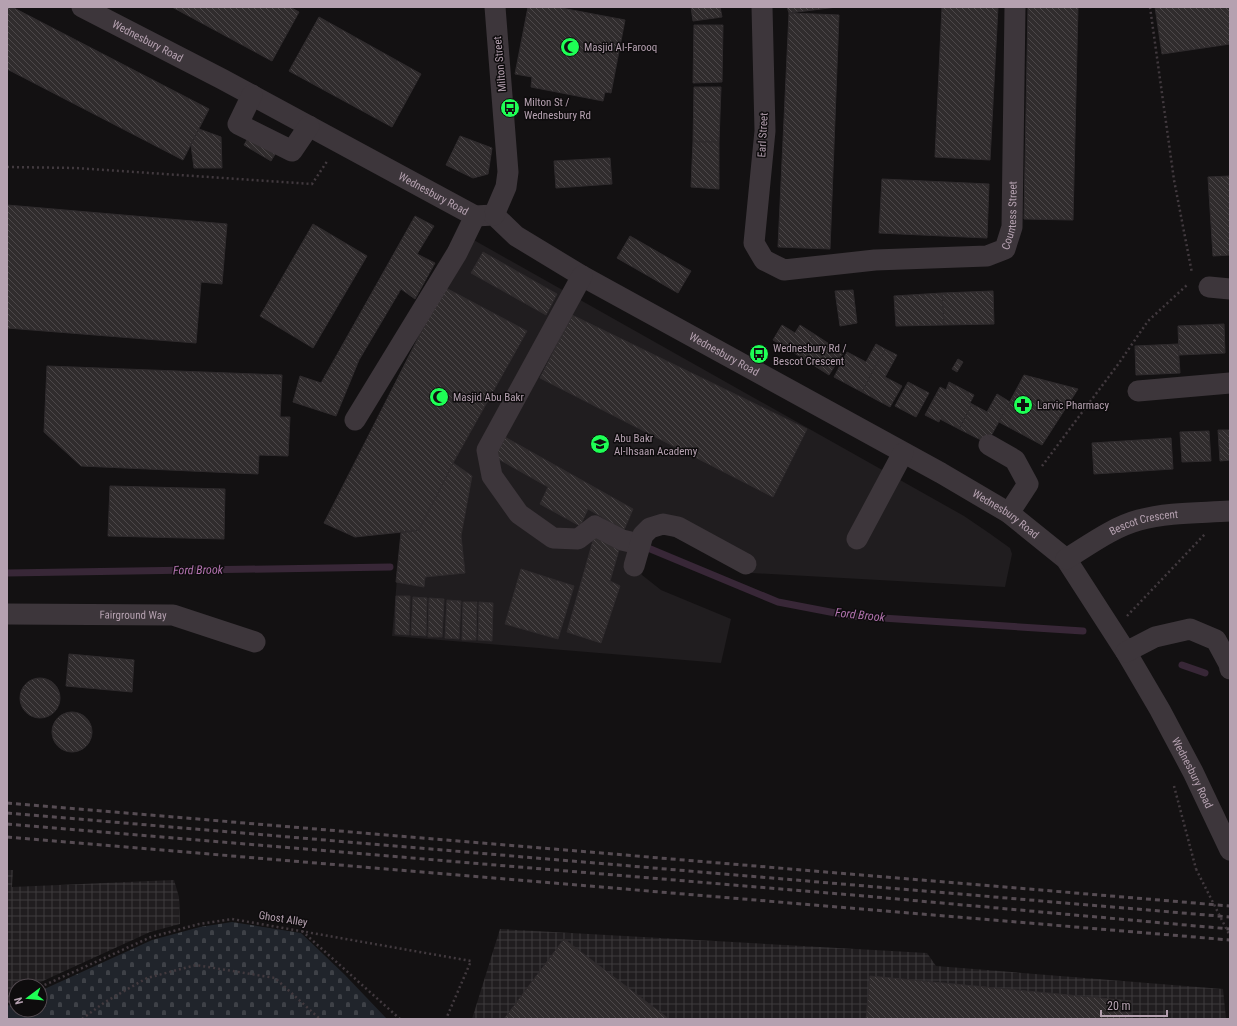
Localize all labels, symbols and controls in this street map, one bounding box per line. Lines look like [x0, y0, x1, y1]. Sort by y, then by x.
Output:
street label: Wednesbury Road [110, 17, 185, 64]
street label: Milton Street [491, 36, 509, 92]
mosque icon: Masjid Al-Farooq [559, 36, 581, 58]
place label: Masjid Al-Farooq [584, 41, 657, 54]
place label: Milton St / Wednesbury Rd [524, 96, 591, 122]
bus stop icon: Milton St / Wednesbury Rd [499, 97, 521, 119]
street label: Earl Street [755, 112, 771, 158]
street label: Wednesbury Road [396, 169, 471, 218]
street label: Countess Street [999, 181, 1019, 251]
street label: Wednesbury Road [687, 330, 761, 378]
place label: Wednesbury Rd / Bescot Crescent [773, 342, 847, 368]
bus stop icon: Wednesbury Rd / Bescot Crescent [748, 343, 770, 365]
mosque icon: Masjid Abu Bakr [428, 386, 450, 408]
place label: Masjid Abu Bakr [453, 391, 524, 404]
pharmacy icon: Larvic Pharmacy [1012, 394, 1034, 416]
place label: Larvic Pharmacy [1037, 399, 1109, 412]
place label: Abu Bakr Al-Ihsaan Academy [614, 432, 698, 458]
school or university icon: Abu Bakr Al-Ihsaan Academy [589, 433, 611, 455]
street label: Wednesbury Road [970, 487, 1042, 541]
street label: Bescot Crescent [1107, 507, 1178, 538]
water label: Ford Brook [173, 563, 224, 577]
water label: Ford Brook [834, 605, 886, 625]
street label: Fairground Way [99, 608, 167, 621]
street label: Wednesbury Road [1169, 735, 1216, 810]
street label: Ghost Alley [258, 909, 309, 929]
north arrow [8, 978, 48, 1018]
scale bar [1101, 992, 1167, 1018]
text: N [12, 995, 26, 1006]
text: 20 m [1107, 999, 1131, 1013]

